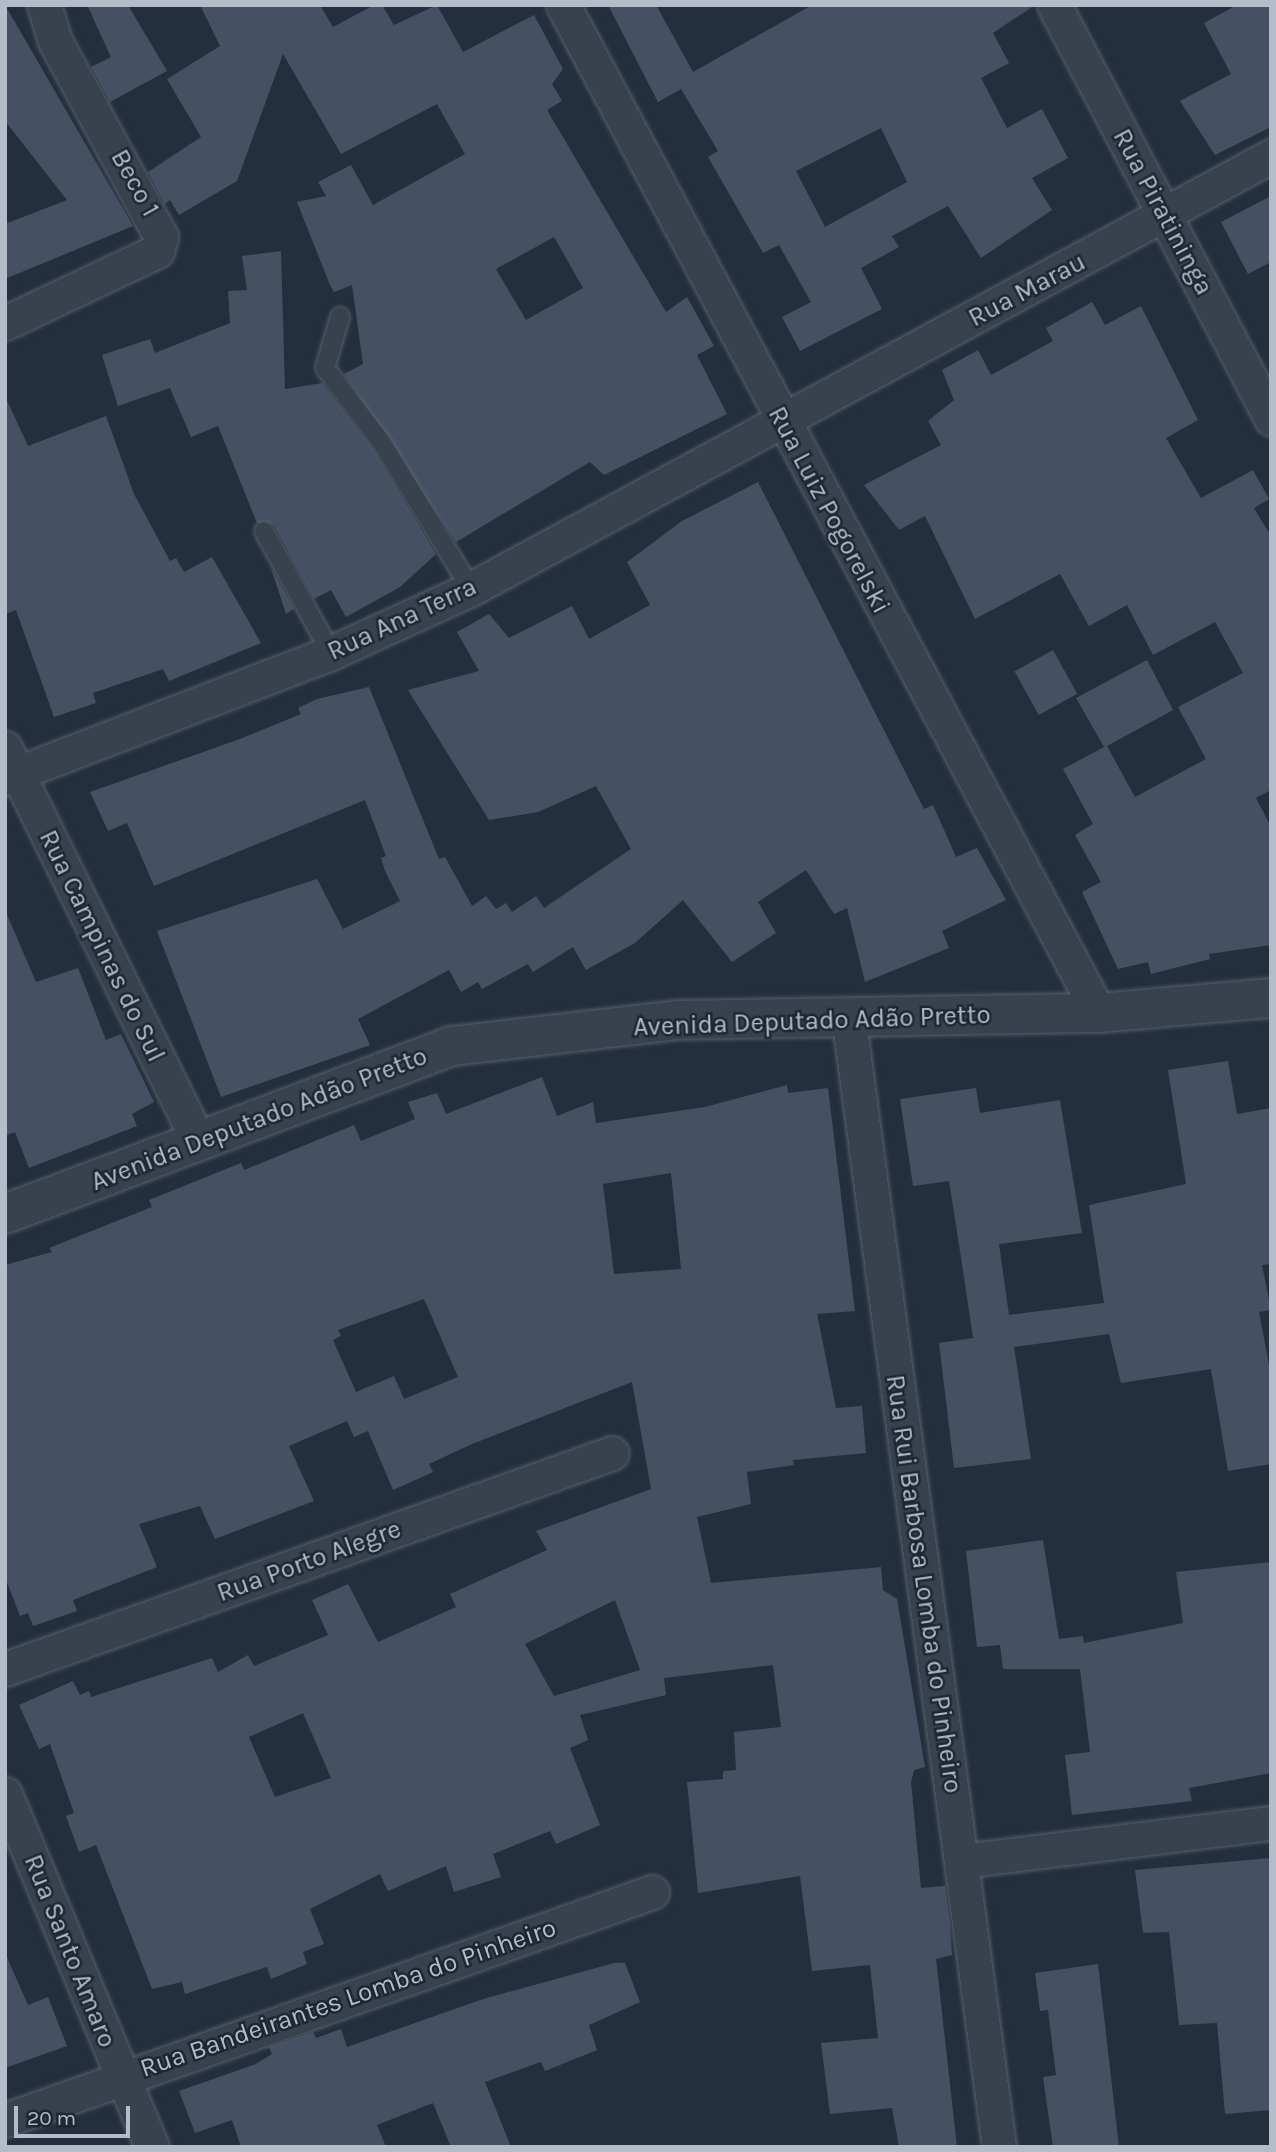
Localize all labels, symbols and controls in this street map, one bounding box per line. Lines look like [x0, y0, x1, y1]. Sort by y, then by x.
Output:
street label: Rua Piratininga [1106, 124, 1220, 300]
street label: Beco 1 [104, 144, 166, 222]
street label: Rua Marau [963, 246, 1091, 334]
street label: Rua Luiz Pogorelski [761, 401, 897, 619]
street label: Rua Ana Terra [323, 571, 481, 667]
street label: Rua Campinas do Sul [32, 825, 172, 1067]
street label: Avenida Deputado Adão Pretto [633, 999, 991, 1043]
street label: Avenida Deputado Adão Pretto [87, 1040, 431, 1198]
street label: Rua Rui Barbosa Lomba do Pinheiro [879, 1373, 969, 1795]
street label: Rua Porto Alegre [213, 1513, 405, 1609]
street label: Rua Santo Amaro [17, 1850, 123, 2052]
street label: Rua Bandeirantes Lomba do Pinheiro [136, 1912, 560, 2084]
scale bar [18, 2092, 133, 2136]
text: 20 m [27, 2106, 76, 2130]

